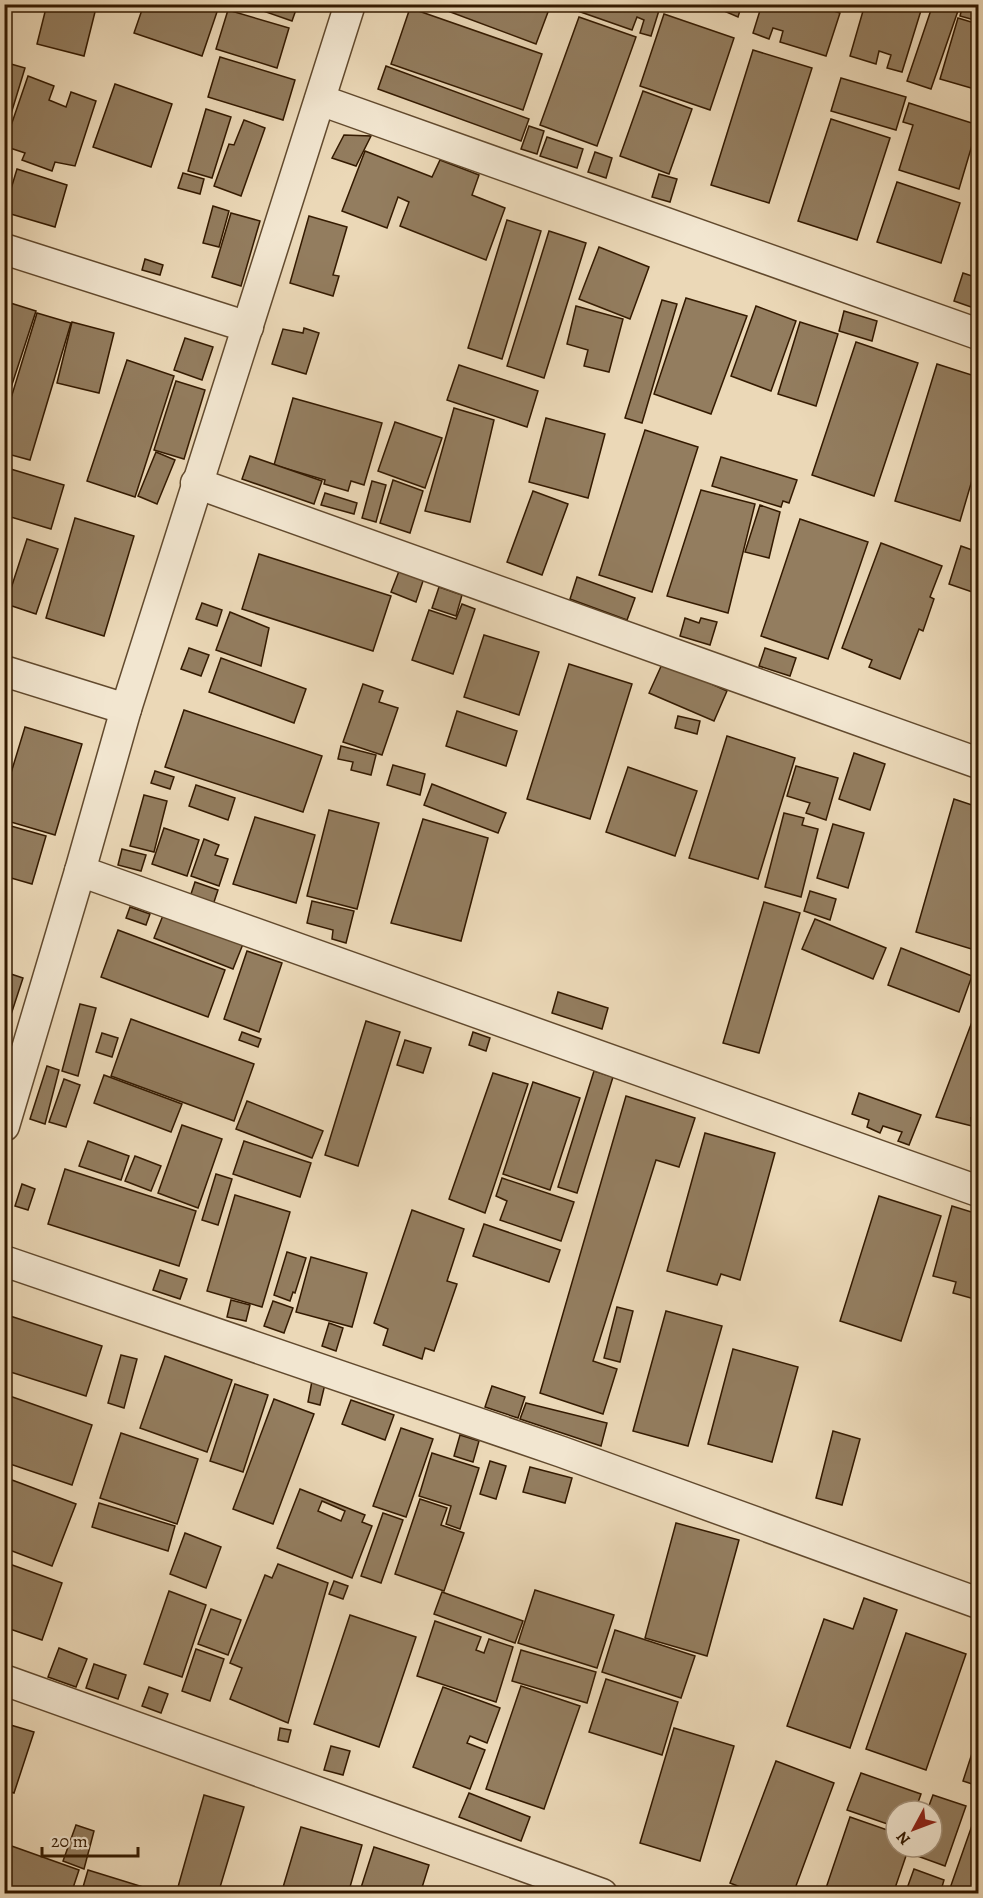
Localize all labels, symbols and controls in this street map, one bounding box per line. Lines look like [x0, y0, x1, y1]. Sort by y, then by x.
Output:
north arrow [884, 1799, 944, 1859]
scale bar [42, 1820, 138, 1858]
text: N [891, 1826, 916, 1850]
text: 20 m [51, 1829, 88, 1853]

